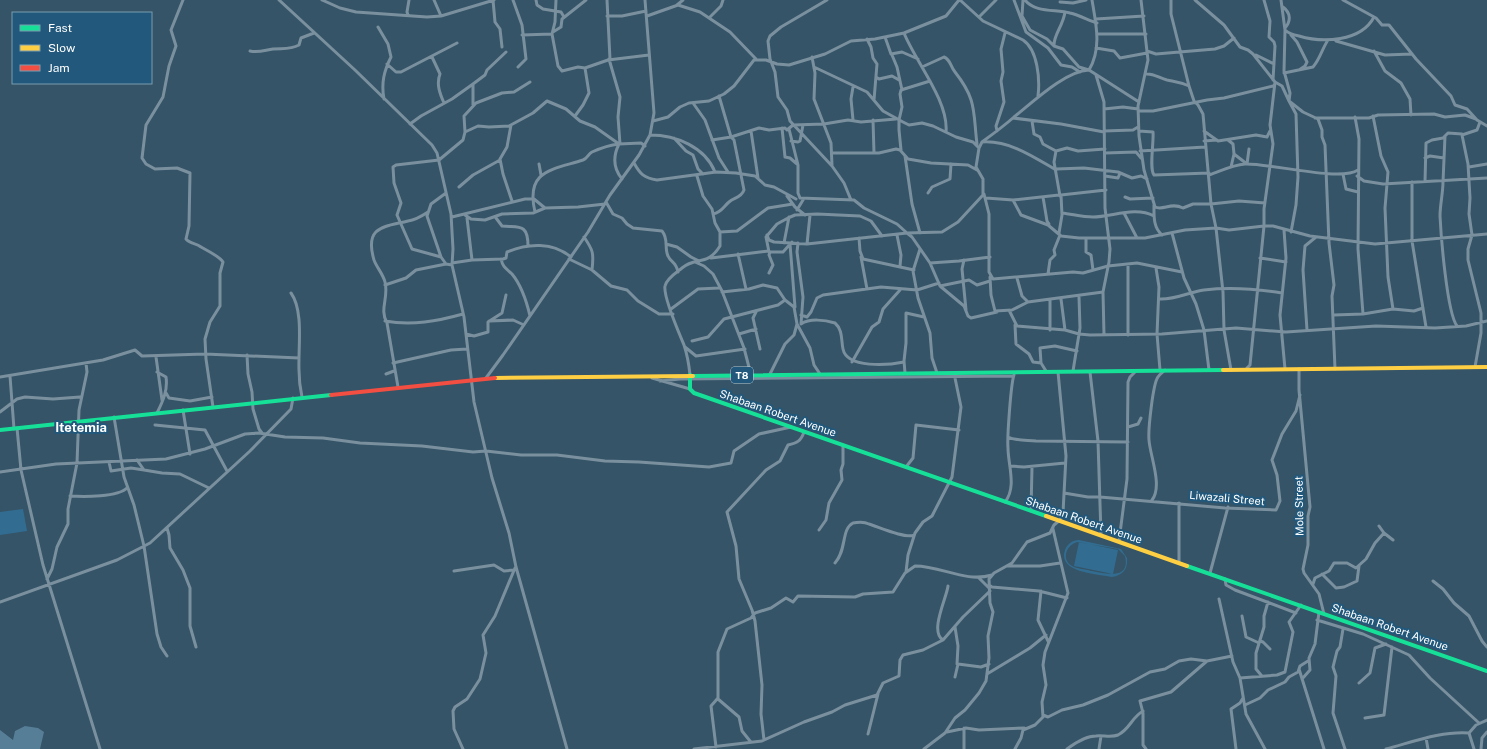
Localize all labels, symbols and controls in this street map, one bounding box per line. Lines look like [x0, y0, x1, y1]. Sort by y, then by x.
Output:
legend [12, 12, 152, 84]
text: Fast [48, 21, 73, 35]
text: Slow [48, 41, 76, 55]
text: Jam [48, 61, 70, 75]
road number: T8 [731, 367, 753, 383]
street label: Shabaan Robert Avenue [718, 387, 838, 439]
district label: Itetemia [55, 420, 107, 435]
street label: Mole Street [1292, 476, 1306, 536]
street label: Liwazali Street [1189, 489, 1265, 507]
street label: Shabaan Robert Avenue [1024, 494, 1144, 546]
street label: Shabaan Robert Avenue [1330, 601, 1450, 653]

